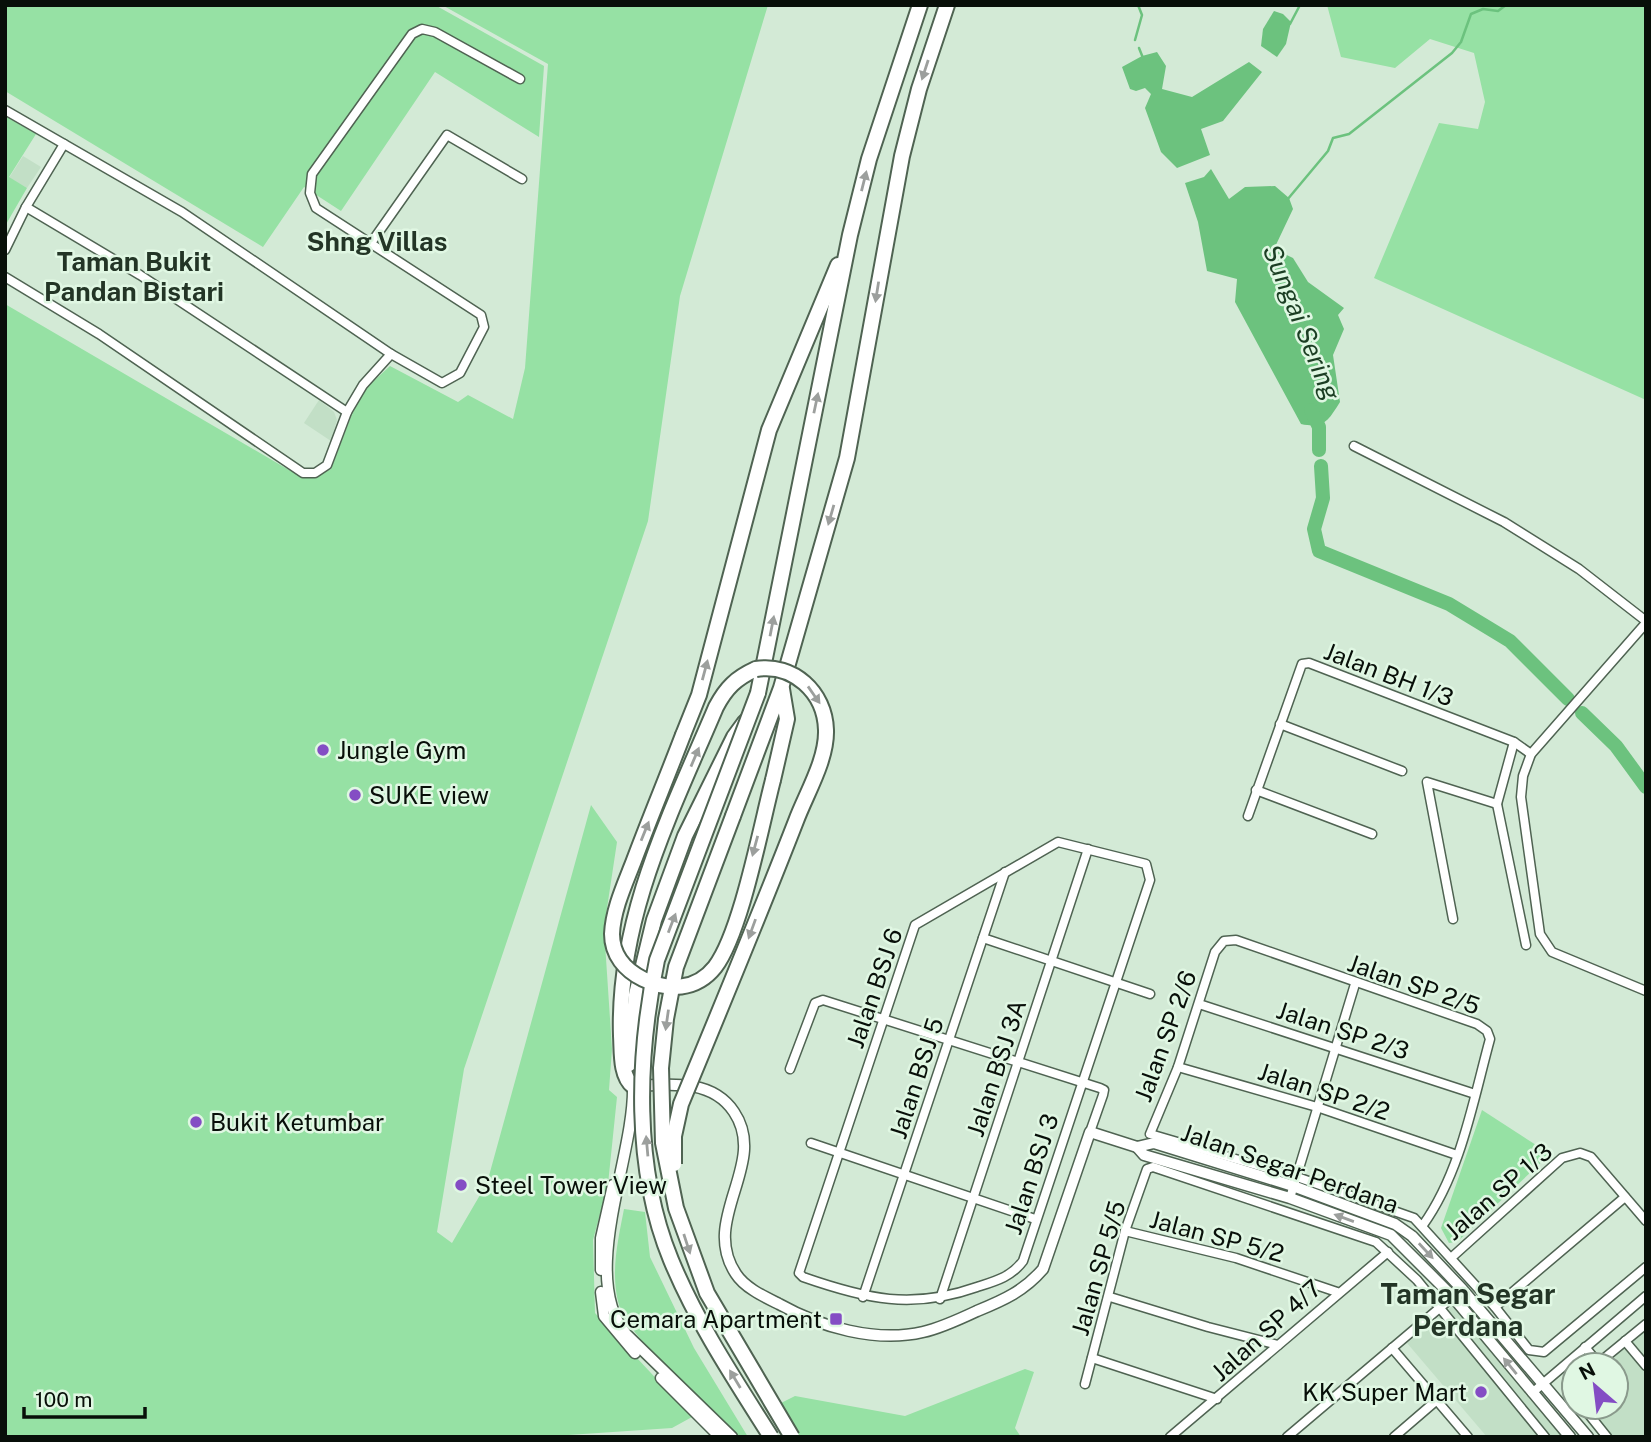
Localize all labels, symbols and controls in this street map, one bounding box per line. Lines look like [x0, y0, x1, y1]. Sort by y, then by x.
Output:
one-way arrow [920, 60, 930, 81]
one-way arrow [858, 169, 869, 191]
district label: Shng Villas [307, 226, 447, 257]
water label: Sungai Sering [1257, 240, 1348, 405]
district label: Taman Bukit Pandan Bistari [44, 246, 224, 307]
one-way arrow [871, 281, 882, 303]
one-way arrow [811, 392, 822, 414]
one-way arrow [826, 504, 836, 525]
one-way arrow [766, 615, 777, 637]
street label: Jalan BH 1/3 [1320, 636, 1458, 712]
one-way arrow [700, 659, 711, 681]
one-way arrow [807, 685, 820, 705]
place label: Jungle Gym [337, 736, 466, 764]
marker: Jungle Gym [315, 742, 331, 758]
one-way arrow [689, 746, 700, 767]
place label: SUKE view [369, 781, 489, 809]
marker: SUKE view [347, 787, 363, 803]
one-way arrow [640, 821, 651, 842]
one-way arrow [750, 836, 760, 857]
one-way arrow [666, 912, 677, 933]
one-way arrow [746, 919, 757, 940]
street label: Jalan BSJ 6 [840, 924, 908, 1052]
street label: Jalan SP 2/5 [1344, 948, 1484, 1020]
street label: Jalan SP 2/6 [1128, 967, 1202, 1105]
street label: Jalan SP 2/3 [1273, 995, 1413, 1065]
street label: Jalan BSJ 3A [961, 996, 1031, 1140]
one-way arrow [661, 1009, 672, 1031]
street label: Jalan BSJ 5 [883, 1014, 949, 1142]
street label: Jalan SP 2/2 [1255, 1057, 1393, 1125]
place label: Bukit Ketumbar [210, 1108, 384, 1136]
street label: Jalan BSJ 3 [998, 1110, 1064, 1238]
marker: Bukit Ketumbar [188, 1114, 204, 1130]
street label: Jalan Segar Perdana [1178, 1118, 1402, 1218]
one-way arrow [641, 1135, 652, 1157]
street label: Jalan SP 1/3 [1439, 1137, 1557, 1245]
place label: Steel Tower View [475, 1171, 667, 1199]
marker: Steel Tower View [453, 1177, 469, 1193]
street label: Jalan SP 5/5 [1065, 1197, 1131, 1339]
street label: Jalan SP 5/2 [1147, 1205, 1287, 1267]
one-way arrow [1333, 1212, 1354, 1223]
one-way arrow [682, 1233, 693, 1254]
one-way arrow [1418, 1242, 1434, 1259]
street label: Jalan SP 4/7 [1205, 1274, 1327, 1386]
district label: Taman Segar Perdana [1381, 1277, 1555, 1342]
place label: Cemara Apartment [610, 1305, 822, 1333]
marker: Cemara Apartment [828, 1311, 844, 1327]
north arrow [1560, 1351, 1630, 1421]
one-way arrow [1503, 1357, 1518, 1374]
text: N [1575, 1358, 1599, 1384]
one-way arrow [729, 1369, 741, 1388]
scale bar [24, 1376, 145, 1420]
place label: KK Super Mart [1302, 1378, 1467, 1406]
marker: KK Super Mart [1473, 1384, 1489, 1400]
text: 100 m [35, 1387, 92, 1412]

